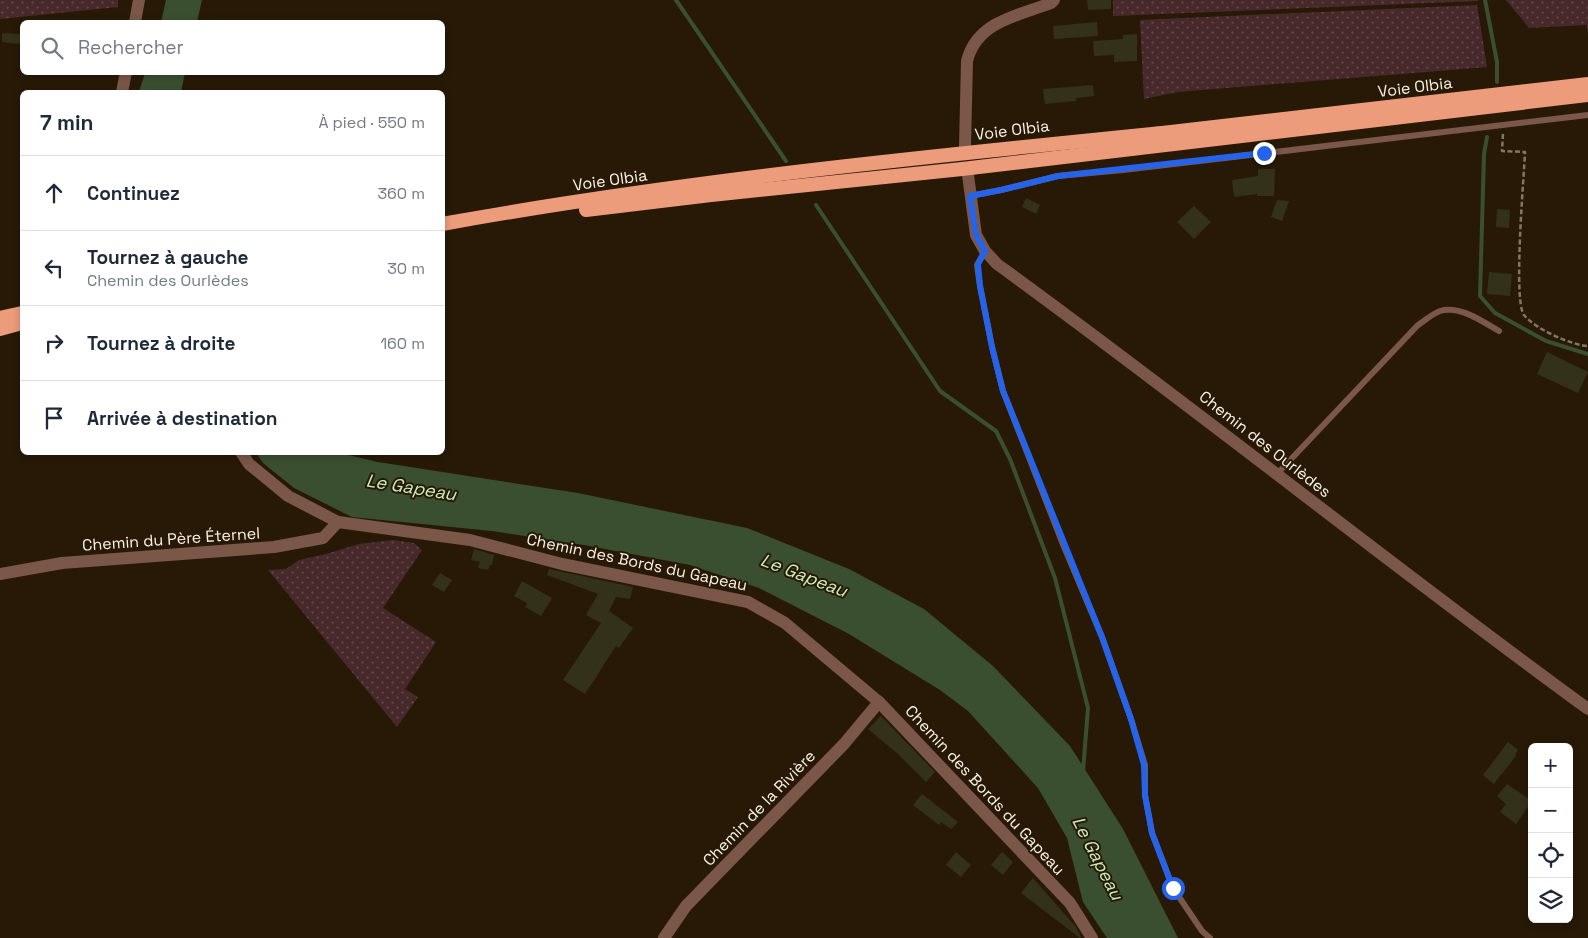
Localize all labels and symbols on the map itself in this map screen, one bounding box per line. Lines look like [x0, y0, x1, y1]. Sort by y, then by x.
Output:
street label: Voie Olbia [1377, 72, 1453, 102]
street label: Voie Olbia [974, 115, 1050, 145]
route end [1253, 142, 1276, 165]
street label: Voie Olbia [572, 164, 648, 196]
street label: Chemin des Ourlèdes [1195, 386, 1335, 502]
water label: Le Gapeau [364, 469, 459, 506]
street label: Chemin du Père Éternel [81, 522, 261, 556]
street label: Chemin des Bords du Gapeau [525, 528, 749, 596]
water label: Le Gapeau [758, 548, 851, 602]
street label: Chemin des Bords du Gapeau [901, 701, 1069, 879]
street label: Chemin de la Rivière [698, 745, 820, 871]
water label: Le Gapeau [1067, 812, 1129, 904]
route start [1162, 877, 1185, 900]

